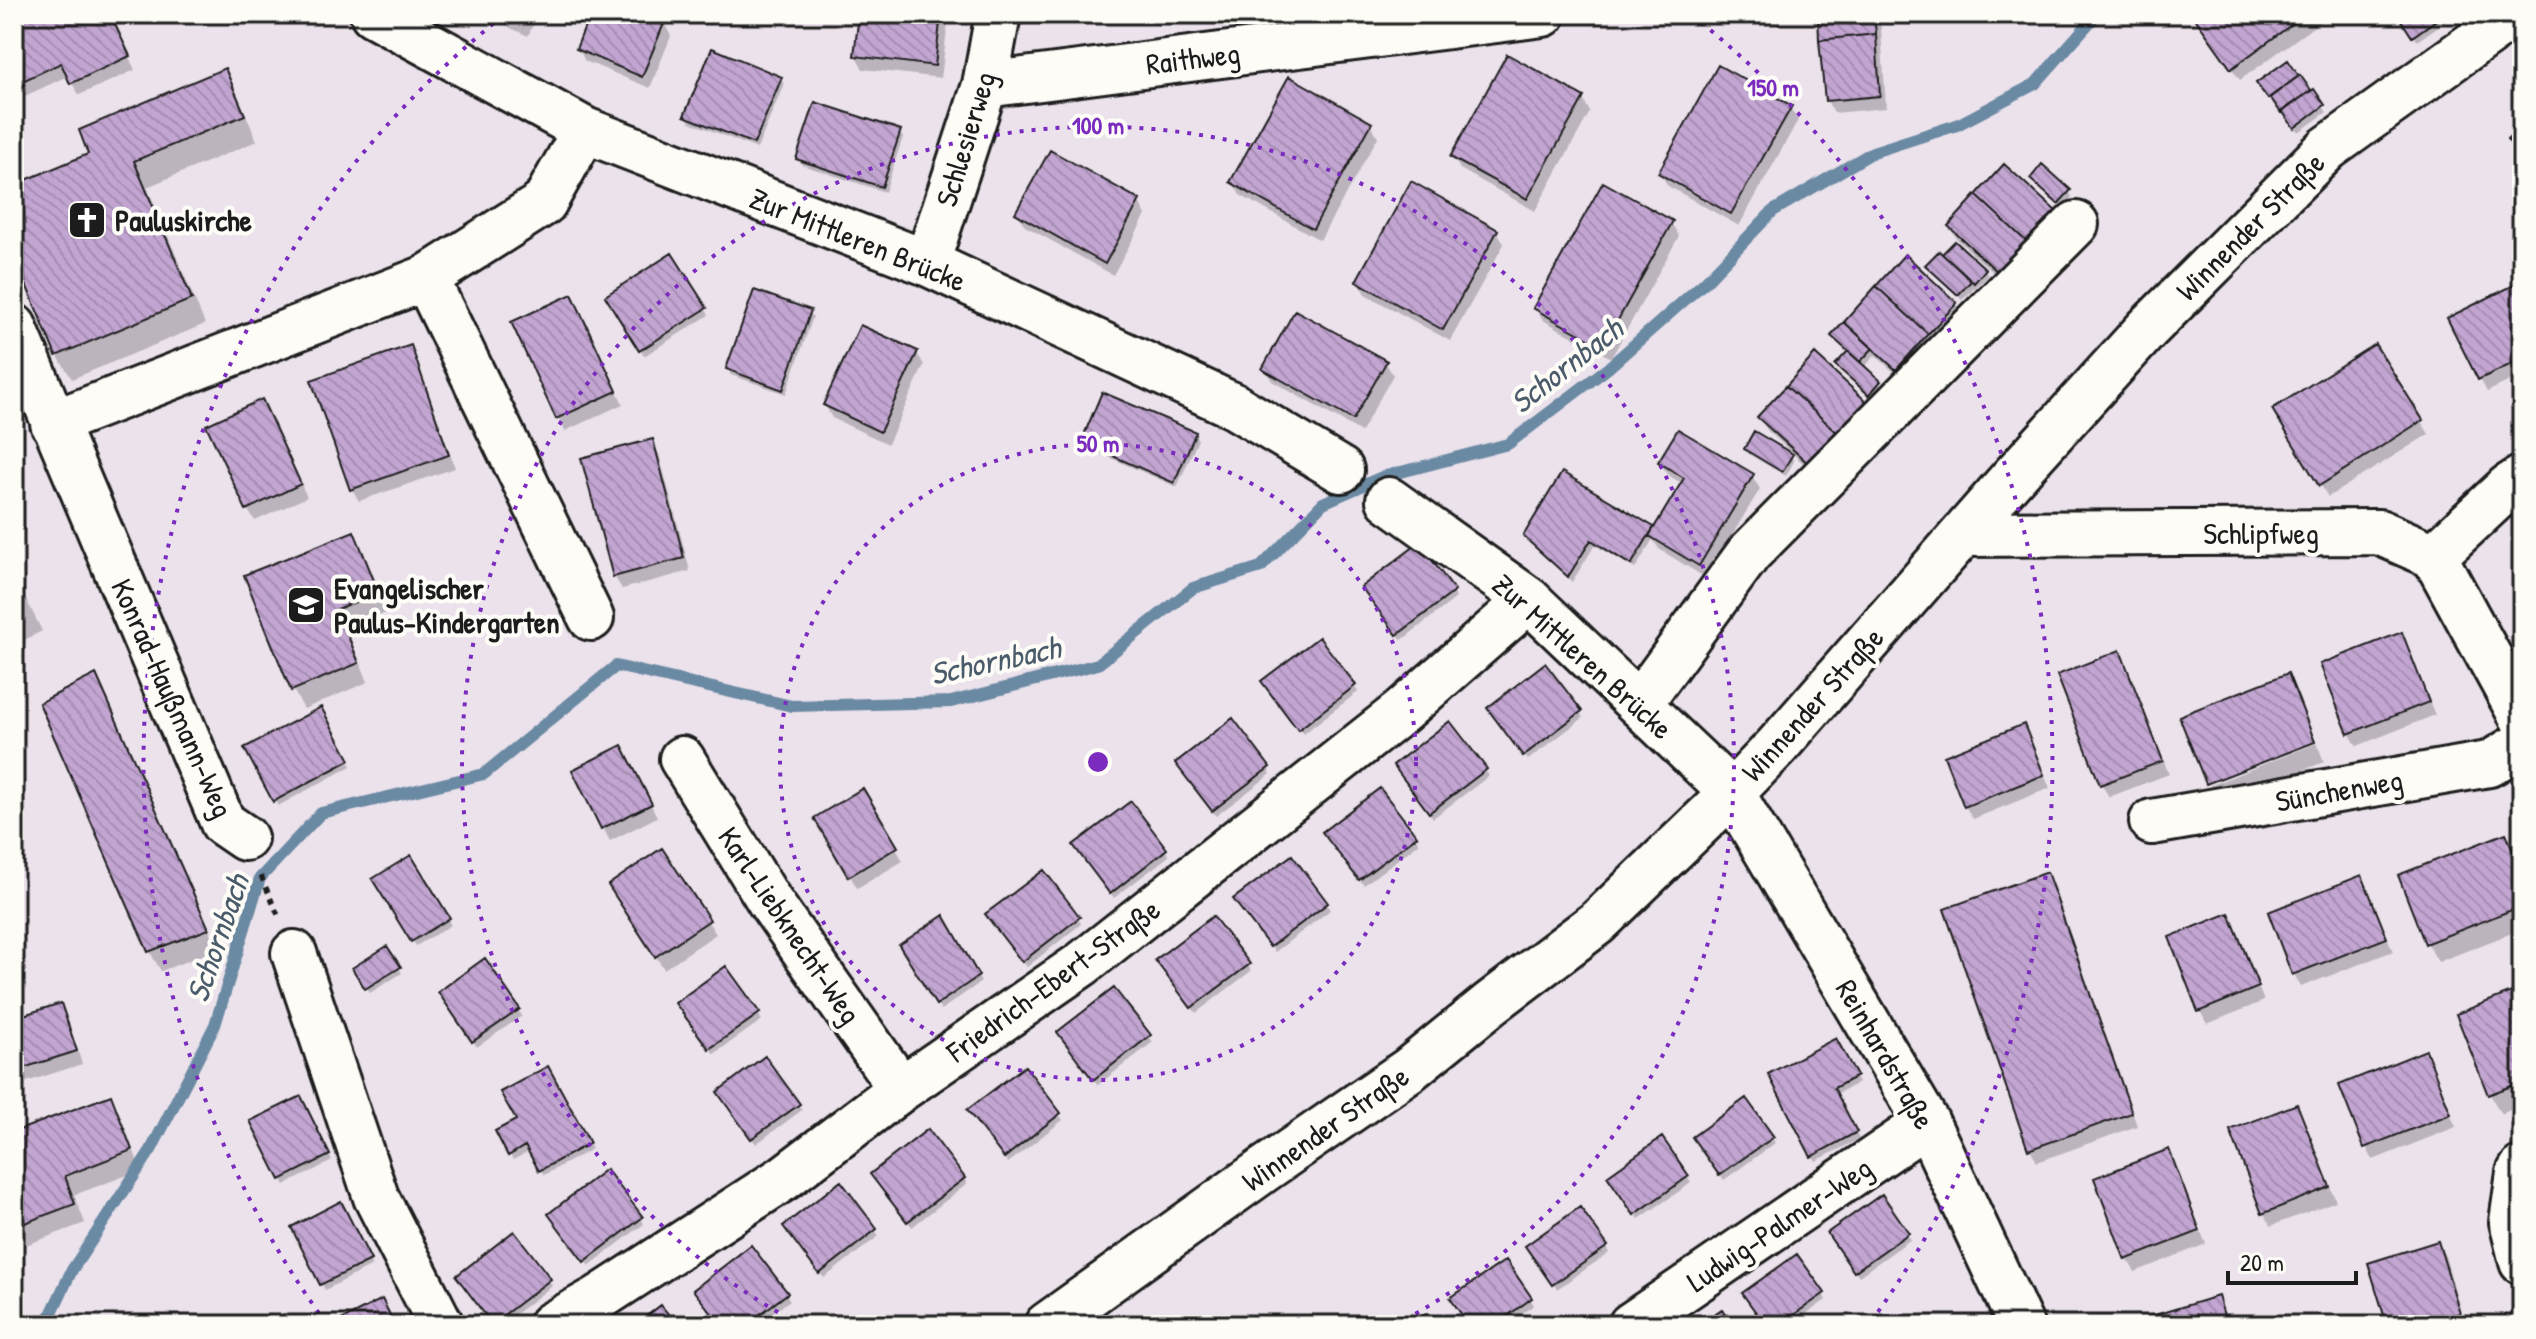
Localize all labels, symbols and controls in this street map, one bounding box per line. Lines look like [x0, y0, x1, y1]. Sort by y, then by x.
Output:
street label: Raithweg [1144, 32, 1242, 84]
street label: Schlesierweg [926, 67, 1004, 211]
text: 150 m [1747, 71, 1799, 103]
text: 100 m [1072, 109, 1124, 141]
street label: Winnender Straße [2167, 143, 2333, 309]
street label: Zur Mittleren Brücke [744, 177, 972, 301]
church icon: Pauluskirche [66, 199, 108, 241]
place label: Pauluskirche [115, 200, 252, 240]
water label: Schornbach [1501, 306, 1633, 423]
text: 50 m [1077, 427, 1119, 459]
street label: Schlipfweg [2203, 513, 2319, 553]
street label: Zur Mittleren Brücke [1484, 564, 1682, 748]
place label: Evangelischer Paulus-Kindergarten [334, 568, 559, 643]
street label: Konrad-Haußmann-Weg [102, 572, 244, 824]
school or university icon: Evangelischer Paulus-Kindergarten [285, 584, 327, 626]
street label: Winnender Straße [1732, 618, 1892, 790]
water label: Schornbach [926, 625, 1066, 695]
centre of rings [1084, 748, 1112, 776]
street label: Sünchenweg [2272, 759, 2406, 821]
street label: Karl-Liebknecht-Weg [709, 819, 871, 1031]
water label: Schornbach [175, 866, 260, 1007]
street label: Friedrich-Ebert-Straße [937, 889, 1168, 1072]
street label: Reinhardstraße [1827, 972, 1945, 1136]
street label: Winnender Straße [1234, 1056, 1416, 1200]
street label: Ludwig-Palmer-Weg [1679, 1147, 1879, 1301]
scale bar [2228, 1235, 2356, 1285]
text: 20 m [2240, 1246, 2284, 1278]

